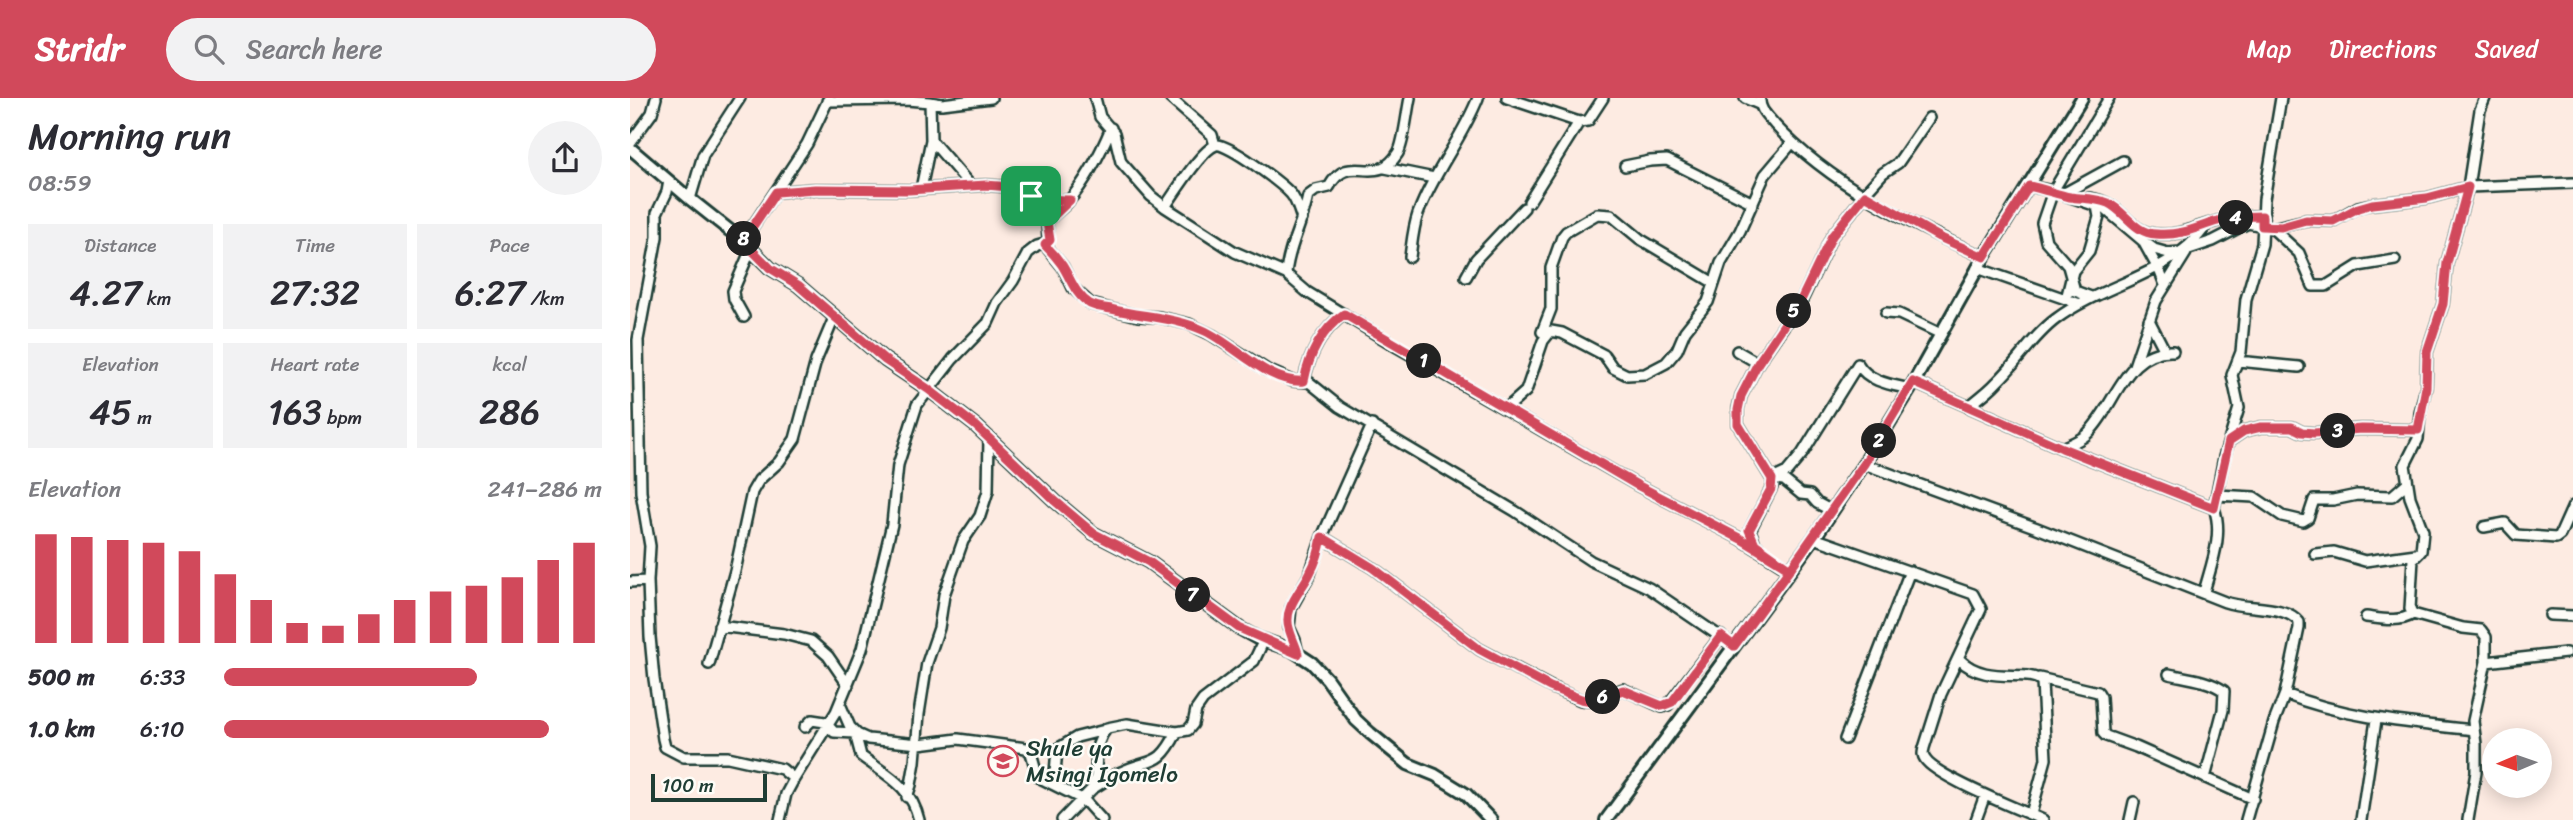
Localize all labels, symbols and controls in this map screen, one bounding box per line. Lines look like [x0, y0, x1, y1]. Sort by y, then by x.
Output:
search box [166, 18, 656, 81]
text: Stridr [35, 20, 124, 78]
text: Search here [246, 26, 383, 72]
text: Map [2247, 28, 2291, 70]
text: Directions [2329, 28, 2437, 70]
text: Saved [2475, 28, 2538, 70]
icon: search [190, 30, 228, 68]
text: Morning run [28, 103, 231, 170]
button: share [528, 121, 602, 195]
text: 08:59 [28, 163, 92, 204]
pin [1001, 166, 1061, 226]
icon: arrive [1012, 177, 1050, 215]
pin: 4 [2218, 200, 2254, 236]
text: 4 [2230, 201, 2241, 234]
pin: 8 [726, 222, 762, 256]
text: 8 [738, 222, 749, 255]
text: Distance [84, 229, 156, 262]
text: Time [295, 229, 335, 262]
text: Pace [490, 229, 530, 262]
text: 4.27 [69, 262, 142, 324]
text: 27:32 [270, 262, 360, 324]
text: 6:27 [455, 262, 525, 324]
text: km [142, 282, 171, 315]
text: /km [525, 282, 565, 315]
pin: 5 [1776, 294, 1812, 328]
text: 5 [1788, 294, 1799, 327]
pin: 1 [1406, 344, 1442, 378]
text: 1 [1419, 344, 1428, 377]
text: Elevation [82, 348, 159, 381]
text: Heart rate [270, 348, 360, 381]
text: kcal [492, 348, 527, 381]
text: 45 [89, 381, 132, 443]
text: 163 [268, 381, 322, 443]
text: 286 [479, 381, 540, 443]
text: m [132, 401, 152, 434]
text: bpm [322, 401, 362, 434]
pin: 3 [2320, 414, 2356, 448]
text: 3 [2332, 414, 2343, 447]
pin: 2 [1862, 424, 1896, 458]
text: 2 [1873, 424, 1884, 457]
text: Elevation [28, 469, 121, 510]
text: 241–286 m [488, 469, 602, 510]
pin: 7 [1176, 578, 1210, 612]
text: 7 [1187, 578, 1198, 611]
text: 500 m [28, 657, 95, 698]
text: 6:33 [140, 657, 185, 698]
pin: 6 [1586, 680, 1620, 714]
text: 6 [1597, 680, 1608, 713]
text: 1.0 km [28, 709, 95, 750]
text: 6:10 [140, 709, 184, 750]
place label: Shule ya Msingi Igomelo [1026, 728, 1178, 795]
north arrow [2482, 728, 2552, 798]
map controls [2482, 728, 2552, 798]
school or university icon: Shule ya Msingi Igomelo [986, 744, 1020, 778]
text: 100 m [662, 769, 714, 802]
scale bar [651, 771, 766, 803]

